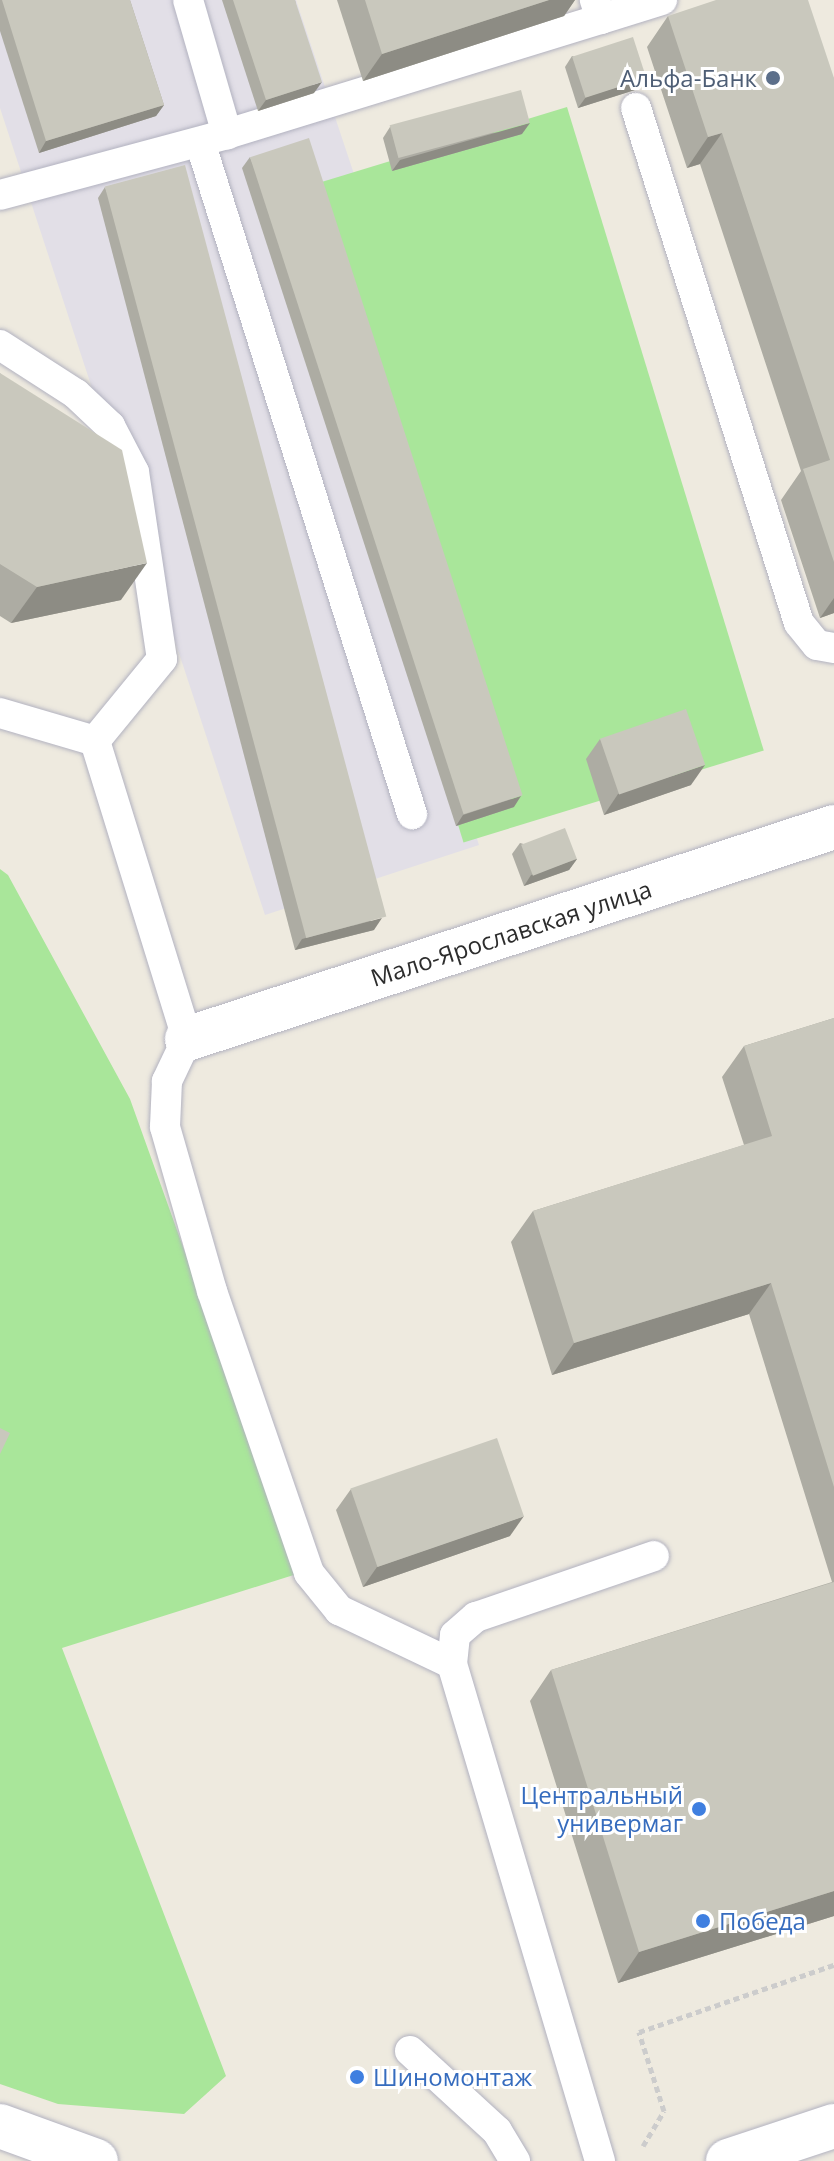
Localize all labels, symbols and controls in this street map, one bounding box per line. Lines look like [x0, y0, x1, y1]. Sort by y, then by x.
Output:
place label: Альфа-Банк [620, 64, 757, 92]
marker: Альфа-Банк [764, 69, 782, 87]
street label: Мало-Ярославская улица [367, 874, 655, 992]
place label: Центральный универмаг [521, 1781, 683, 1837]
marker: Центральный универмаг [690, 1800, 708, 1818]
place label: Победа [719, 1907, 806, 1935]
marker: Победа [694, 1912, 712, 1930]
place label: Шиномонтаж [373, 2063, 532, 2091]
marker: Шиномонтаж [348, 2068, 366, 2086]

